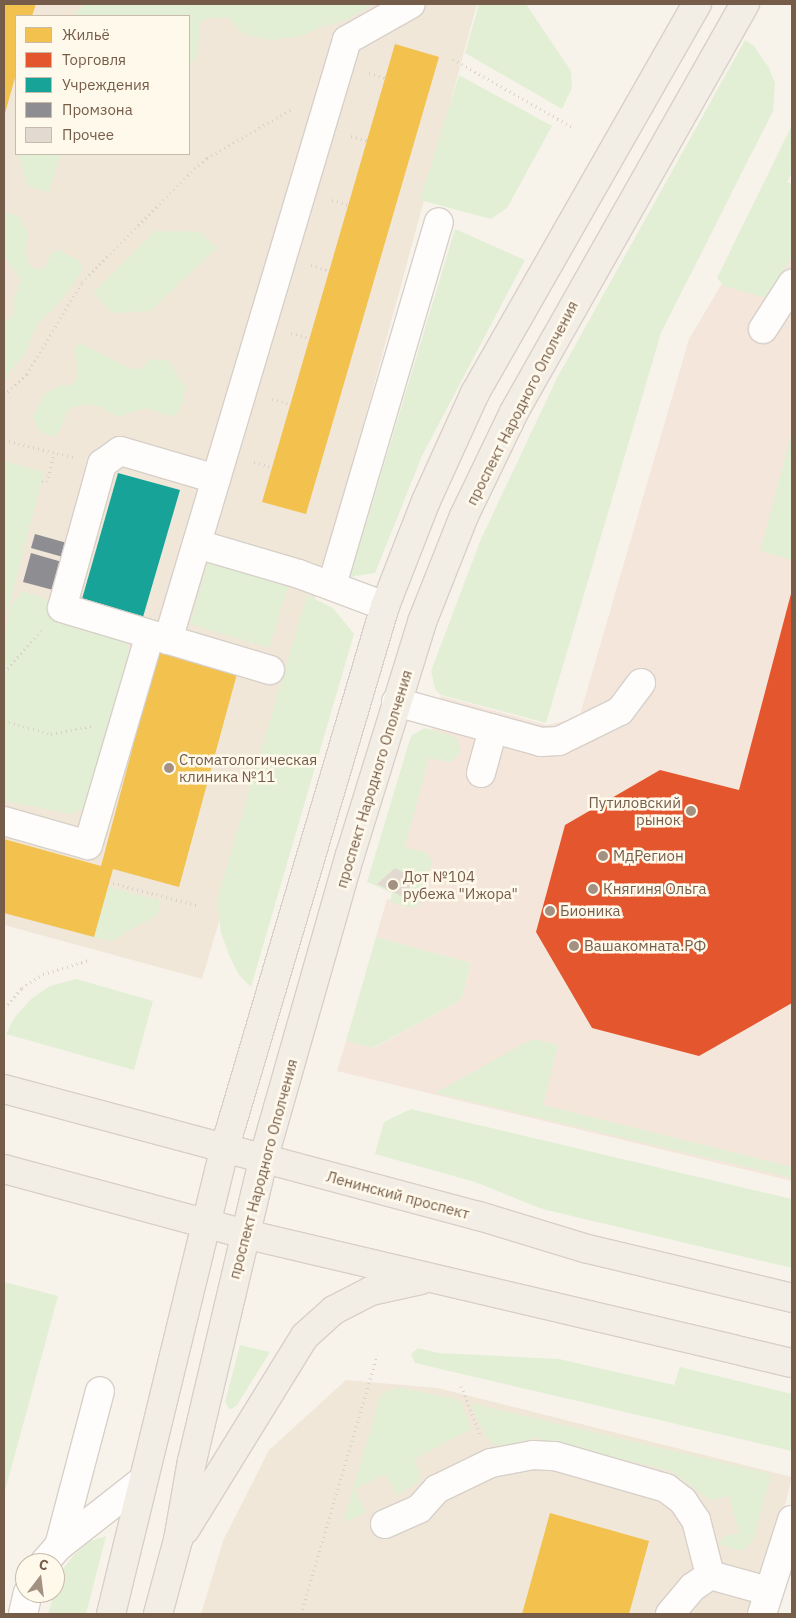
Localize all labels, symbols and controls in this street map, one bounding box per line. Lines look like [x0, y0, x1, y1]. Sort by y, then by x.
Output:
legend [15, 15, 190, 155]
text: Жильё [62, 25, 110, 44]
text: Торговля [62, 50, 126, 69]
text: Учреждения [62, 75, 150, 94]
text: Промзона [62, 100, 133, 119]
text: Прочее [62, 125, 114, 144]
street label: проспект Народного Ополчения [462, 298, 582, 508]
street label: проспект Народного Ополчения [332, 668, 416, 890]
place label: Стоматологическая клиника №11 [179, 750, 317, 785]
marker: Стоматологическая клиника №11 [163, 762, 175, 774]
place label: Путиловский рынок [588, 793, 681, 828]
marker: Путиловский рынок [685, 805, 697, 817]
place label: МдРегион [613, 847, 684, 865]
marker: МдРегион [597, 850, 609, 862]
place label: Дот №104 рубежа "Ижора" [403, 867, 518, 902]
marker: Дот №104 рубежа "Ижора" [387, 879, 399, 891]
place label: Княгиня Ольга [603, 880, 706, 898]
marker: Княгиня Ольга [587, 883, 599, 895]
place label: Бионика [560, 902, 621, 920]
marker: Бионика [544, 905, 556, 917]
place label: Вашакомната.РФ [584, 937, 706, 955]
marker: Вашакомната.РФ [568, 940, 580, 952]
street label: проспект Народного Ополчения [225, 1057, 301, 1281]
street label: Ленинский проспект [325, 1167, 471, 1223]
north arrow [15, 1553, 65, 1603]
text: С [37, 1555, 50, 1574]

